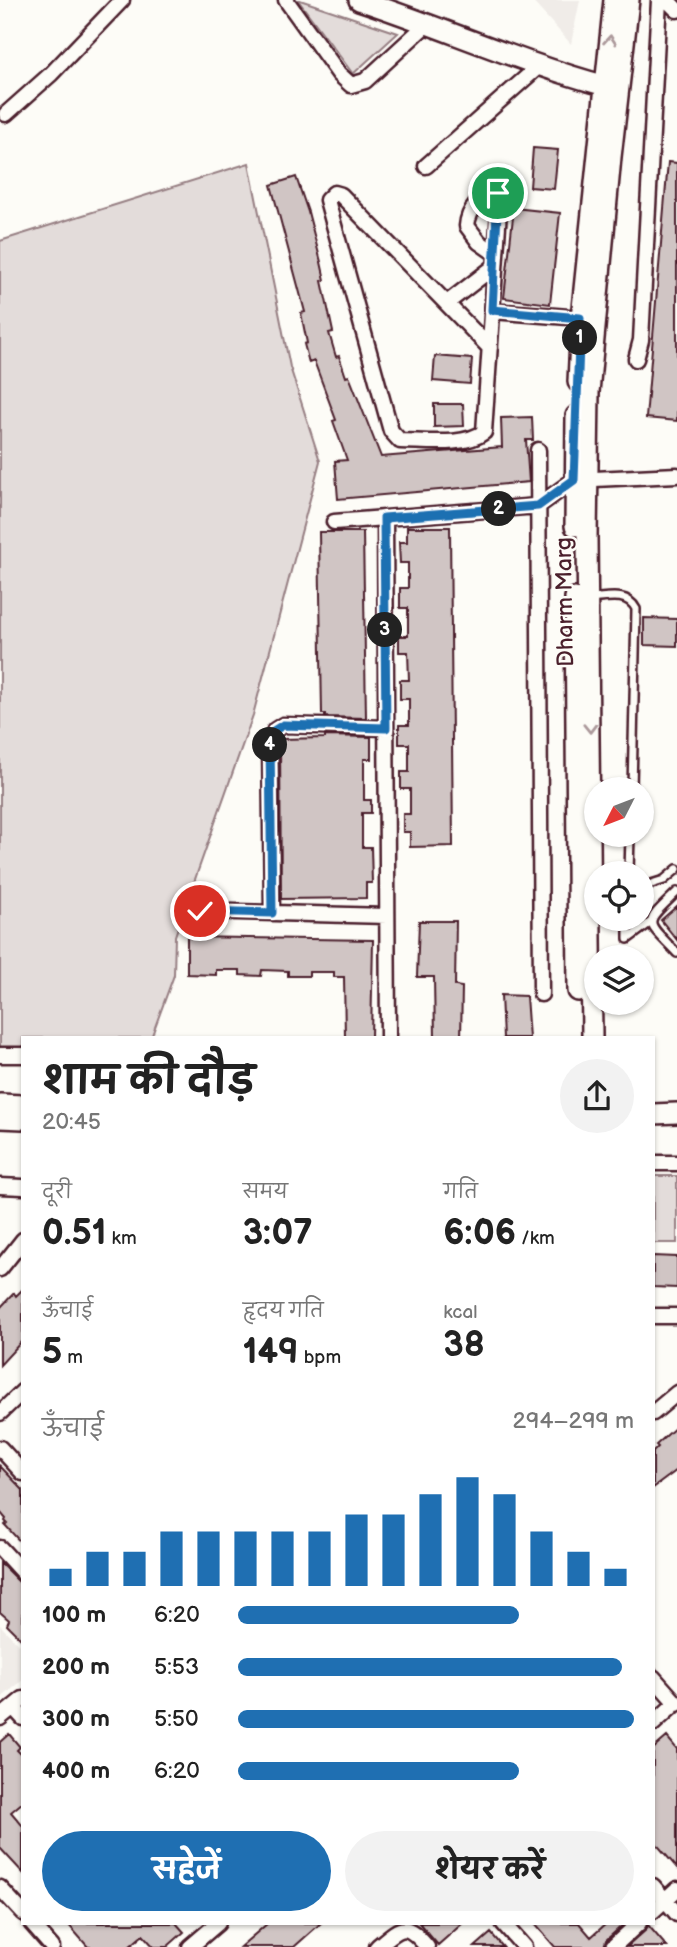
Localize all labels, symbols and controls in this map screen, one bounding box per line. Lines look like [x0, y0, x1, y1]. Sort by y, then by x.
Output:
one-way arrow [602, 34, 617, 45]
pin [468, 163, 528, 223]
icon: arrive [479, 174, 517, 212]
pin: 1 [562, 320, 598, 356]
text: 1 [576, 326, 584, 349]
pin: 2 [482, 491, 516, 526]
text: 2 [493, 497, 504, 520]
street label: Dharm Marg [550, 537, 580, 667]
pin: 3 [368, 612, 402, 648]
text: 3 [379, 618, 390, 641]
one-way arrow [582, 723, 598, 733]
pin: 4 [252, 728, 288, 762]
text: 4 [264, 733, 275, 756]
north arrow [584, 777, 654, 847]
map controls [584, 777, 654, 1015]
button: locate [584, 861, 654, 931]
pin [170, 881, 230, 941]
icon: check [181, 892, 219, 930]
button: layers [584, 945, 654, 1015]
text: शाम की दौड़ [42, 1059, 255, 1104]
button: share [560, 1059, 634, 1133]
text: 20:45 [42, 1108, 101, 1136]
text: दूरी [42, 1181, 72, 1204]
text: समय [243, 1181, 288, 1204]
text: गति [443, 1181, 478, 1204]
text: 0.51 [42, 1212, 106, 1255]
text: 3:07 [243, 1212, 313, 1255]
text: 6:06 [443, 1212, 516, 1255]
text: km [106, 1227, 137, 1250]
text: /km [516, 1227, 555, 1250]
text: ऊँचाई [42, 1300, 93, 1323]
text: हृदय गति [243, 1300, 324, 1323]
text: kcal [443, 1301, 477, 1324]
text: 38 [443, 1324, 485, 1367]
text: 5 [42, 1331, 62, 1374]
text: 149 [243, 1331, 299, 1374]
text: m [62, 1346, 83, 1369]
text: bpm [299, 1346, 341, 1369]
text: 294–299 m [513, 1407, 634, 1435]
text: ऊँचाई [42, 1415, 104, 1443]
text: 100 m [42, 1601, 106, 1629]
text: 6:20 [154, 1601, 200, 1629]
text: 200 m [42, 1653, 110, 1681]
text: 5:53 [154, 1653, 199, 1681]
text: 300 m [42, 1705, 110, 1733]
text: 5:50 [154, 1705, 199, 1733]
text: 400 m [42, 1757, 110, 1785]
text: 6:20 [154, 1757, 200, 1785]
button: सहेजें [42, 1831, 331, 1911]
button: शेयर करें [345, 1831, 634, 1911]

